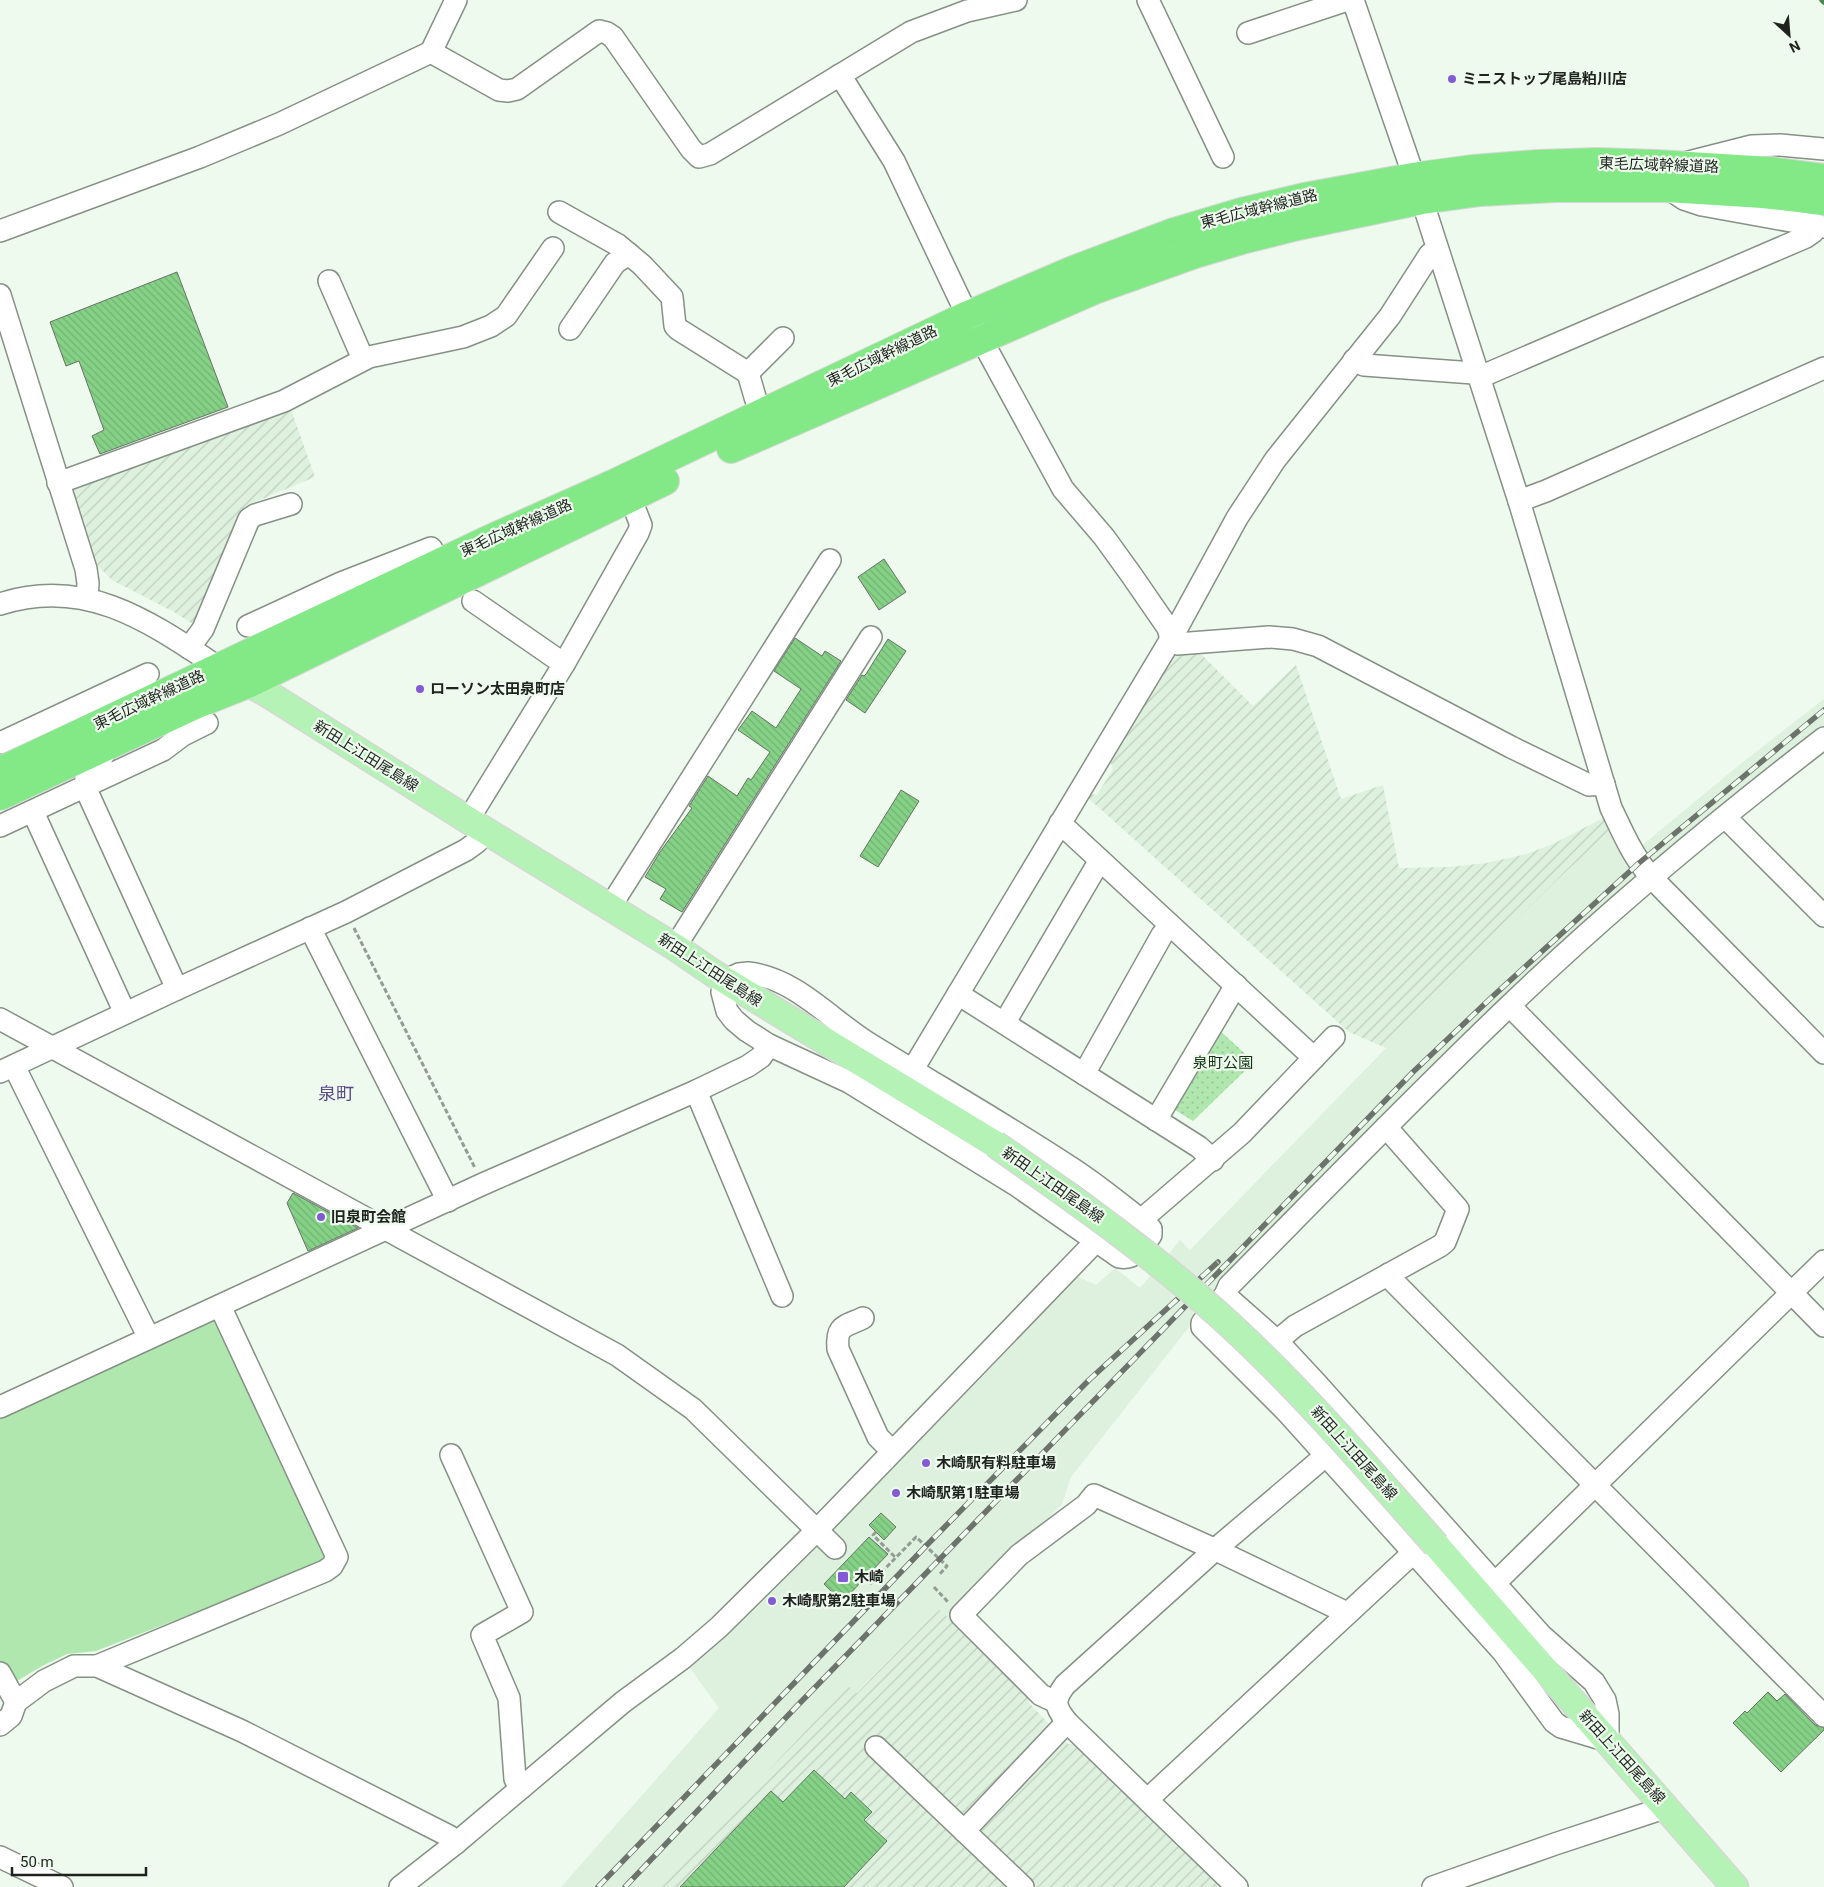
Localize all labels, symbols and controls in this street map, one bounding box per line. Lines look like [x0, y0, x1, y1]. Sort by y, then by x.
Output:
north arrow [1764, 10, 1814, 60]
text: N [1787, 37, 1803, 56]
place label: ミニストップ尾島粕川店 [1462, 70, 1627, 88]
marker: ミニストップ尾島粕川店 [1446, 73, 1458, 85]
street label: 東毛広域幹線道路 [1599, 154, 1719, 176]
street label: 東毛広域幹線道路 [1199, 186, 1319, 232]
street label: 東毛広域幹線道路 [824, 322, 940, 390]
street label: 東毛広域幹線道路 [458, 495, 574, 561]
street label: 東毛広域幹線道路 [91, 666, 207, 734]
place label: ローソン太田泉町店 [430, 680, 565, 698]
marker: ローソン太田泉町店 [414, 683, 426, 695]
street label: 新田上江田尾島線 [310, 717, 422, 795]
street label: 新田上江田尾島線 [655, 930, 765, 1010]
park label: 泉町公園 [1193, 1054, 1253, 1072]
district label: 泉町 [318, 1083, 354, 1104]
street label: 新田上江田尾島線 [999, 1143, 1107, 1227]
place label: 旧泉町会館 [331, 1208, 406, 1226]
marker: 旧泉町会館 [315, 1211, 327, 1223]
street label: 新田上江田尾島線 [1307, 1402, 1401, 1504]
place label: 木崎駅有料駐車場 [936, 1454, 1056, 1472]
marker: 木崎駅有料駐車場 [920, 1457, 932, 1469]
place label: 木崎駅第1駐車場 [906, 1484, 1020, 1502]
marker: 木崎駅第1駐車場 [890, 1487, 902, 1499]
place label: 木崎 [854, 1568, 884, 1586]
marker: 木崎 [836, 1570, 850, 1584]
place label: 木崎駅第2駐車場 [782, 1592, 896, 1610]
marker: 木崎駅第2駐車場 [766, 1595, 778, 1607]
street label: 新田上江田尾島線 [1575, 1706, 1669, 1808]
scale bar [12, 1844, 146, 1876]
text: 50 m [20, 1853, 54, 1871]

